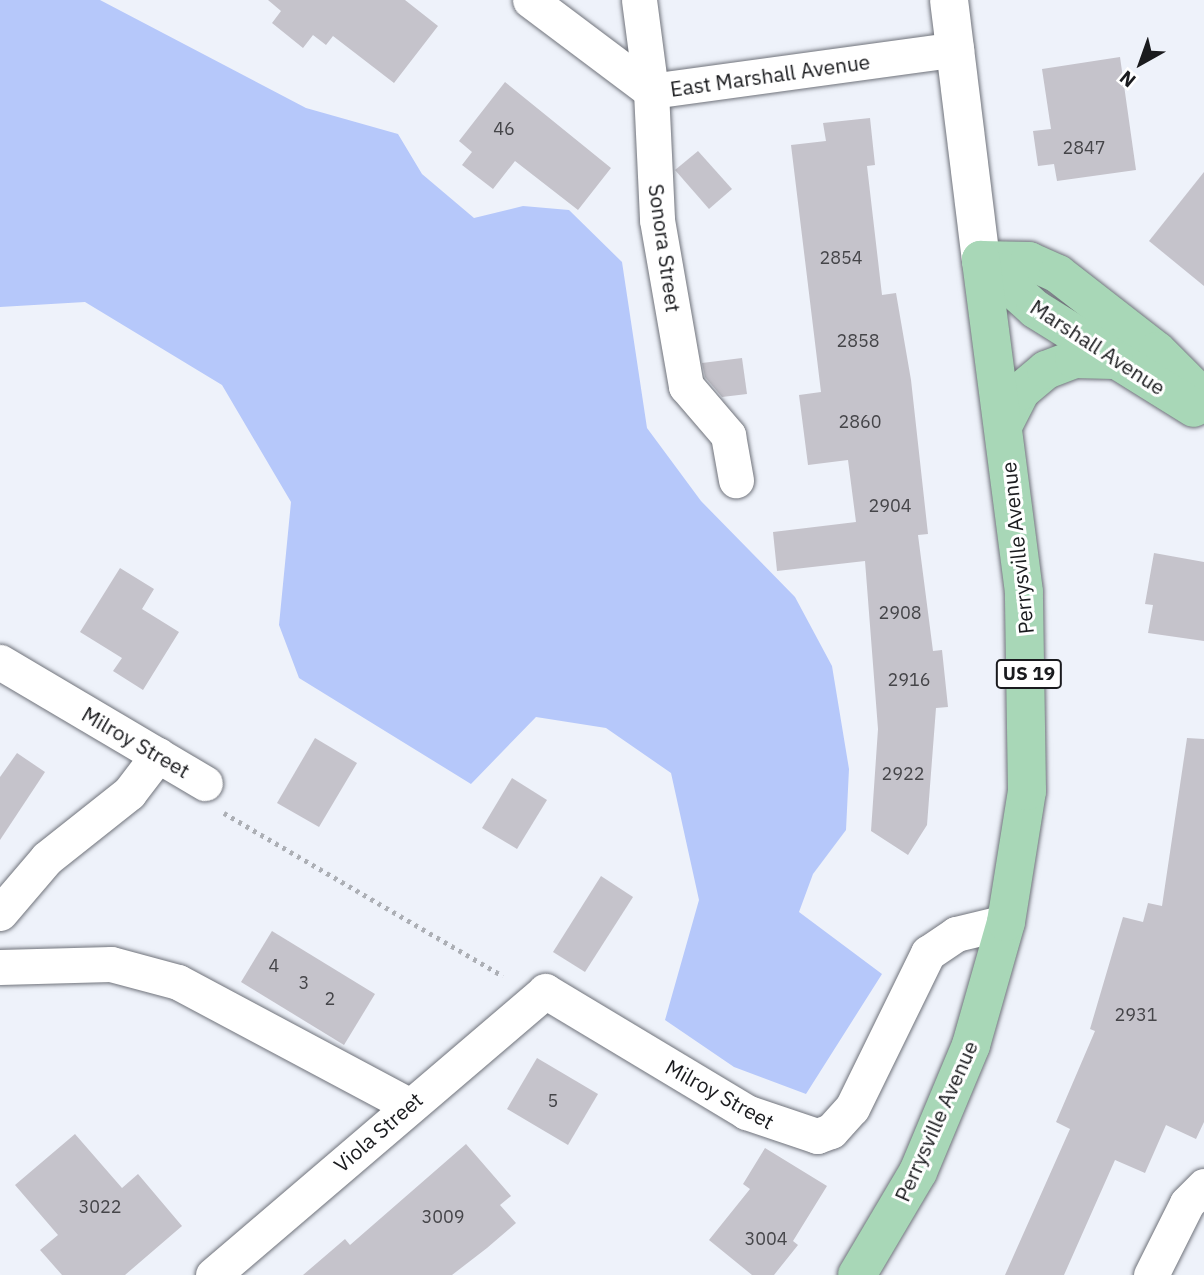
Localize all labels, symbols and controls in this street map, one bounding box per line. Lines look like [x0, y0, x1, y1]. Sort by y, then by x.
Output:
north arrow [1106, 28, 1176, 98]
street label: East Marshall Avenue [668, 48, 872, 102]
text: N [1115, 65, 1140, 93]
house number: 46 [493, 118, 515, 140]
house number: 2847 [1062, 137, 1106, 159]
street label: Sonora Street [644, 182, 686, 314]
house number: 2854 [819, 247, 863, 269]
street label: Marshall Avenue [1026, 294, 1170, 400]
house number: 2858 [836, 330, 880, 352]
house number: 2860 [838, 411, 882, 433]
street label: Perrysville Avenue [995, 461, 1039, 635]
house number: 2904 [868, 495, 912, 517]
house number: 2908 [878, 602, 922, 624]
road number: US 19 [996, 659, 1062, 690]
house number: 2916 [887, 669, 931, 691]
street label: Milroy Street [78, 701, 194, 783]
house number: 2922 [881, 763, 925, 785]
house number: 4 [269, 955, 279, 977]
house number: 3 [299, 972, 309, 994]
house number: 2 [325, 988, 335, 1010]
house number: 2931 [1114, 1004, 1158, 1026]
street label: Perrysville Avenue [889, 1037, 983, 1205]
street label: Milroy Street [661, 1054, 779, 1134]
street label: Viola Street [328, 1087, 428, 1177]
house number: 5 [548, 1090, 558, 1112]
house number: 3022 [78, 1196, 122, 1218]
house number: 3009 [421, 1206, 465, 1228]
house number: 3004 [744, 1228, 788, 1250]

